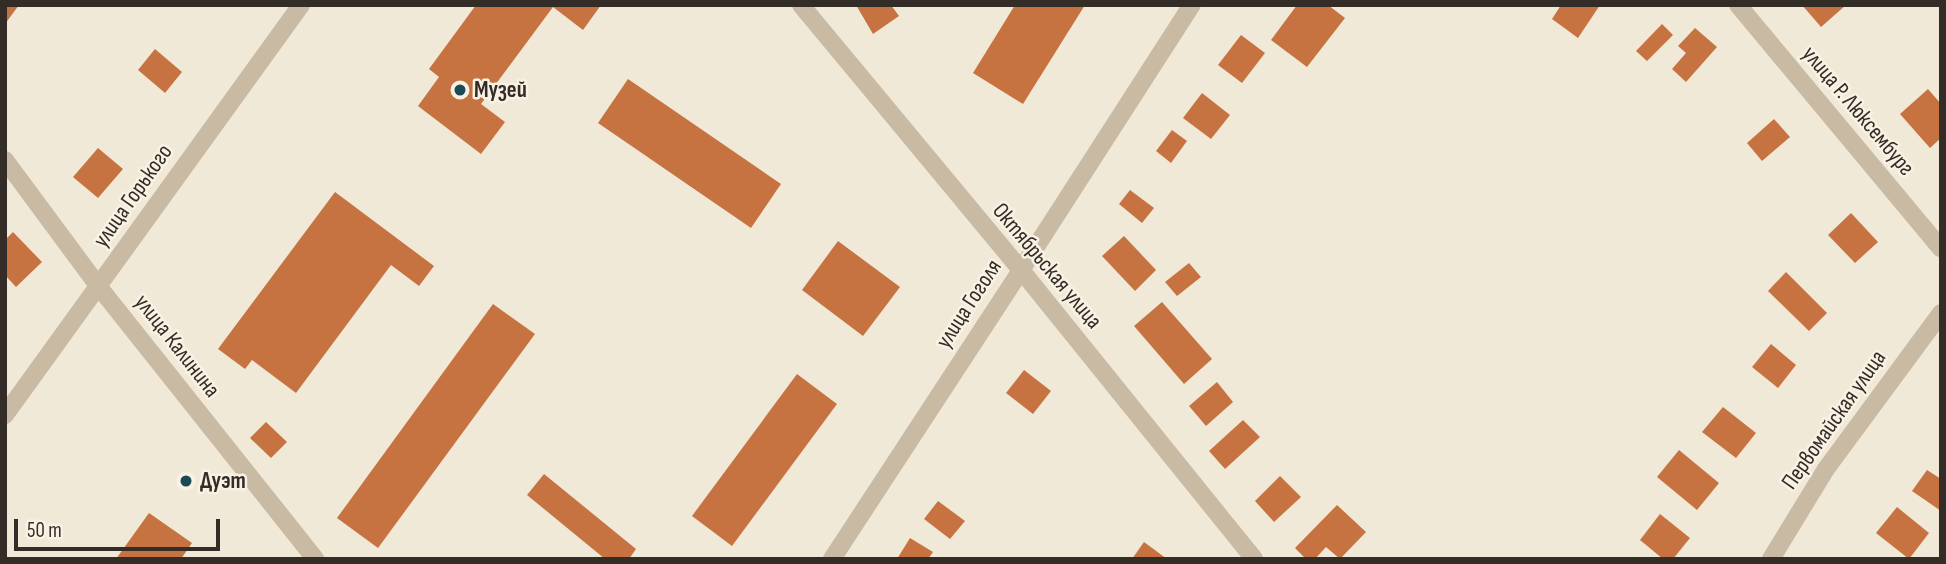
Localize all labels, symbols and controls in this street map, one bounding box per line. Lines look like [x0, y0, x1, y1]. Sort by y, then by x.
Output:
street label: улица Р. Люксембург [1796, 41, 1920, 181]
place label: Музей [474, 76, 527, 104]
marker: Музей [452, 82, 468, 98]
street label: улица Горького [87, 139, 179, 253]
street label: Октябрьская улица [986, 197, 1108, 335]
street label: улица Гоголя [930, 255, 1008, 353]
street label: улица Калинина [128, 289, 226, 403]
street label: Первомайская улица [1776, 345, 1892, 495]
place label: Дуэт [200, 467, 246, 495]
marker: Дуэт [178, 473, 194, 489]
scale bar [18, 504, 224, 548]
text: 50 m [27, 518, 62, 543]

